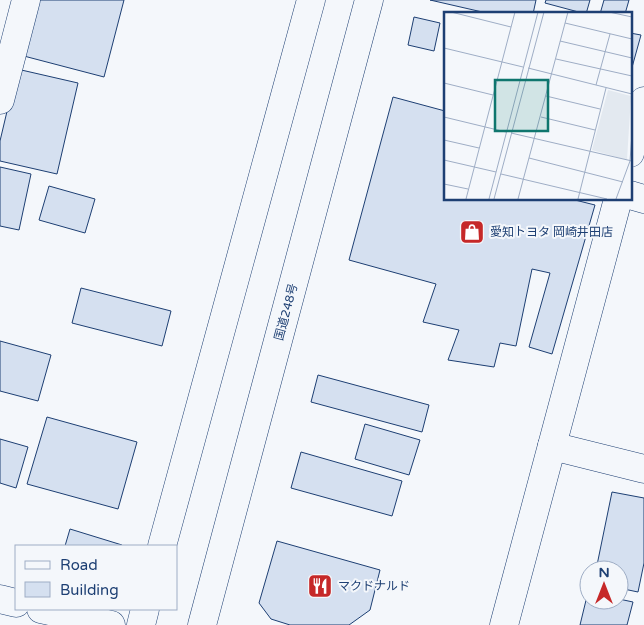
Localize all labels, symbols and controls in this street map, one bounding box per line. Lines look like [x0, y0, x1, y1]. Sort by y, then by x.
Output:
inset map [444, 12, 632, 200]
shop icon: 愛知トヨタ 岡崎井田店 [459, 219, 485, 245]
place label: 愛知トヨタ 岡崎井田店 [490, 225, 613, 239]
street label: 国道248号 [272, 282, 300, 342]
legend [15, 545, 178, 610]
text: Road [60, 556, 98, 574]
north arrow [579, 560, 629, 610]
text: N [598, 564, 610, 581]
restaurant icon: マクドナルド [307, 573, 333, 599]
place label: マクドナルド [338, 579, 410, 593]
text: Building [60, 581, 119, 599]

